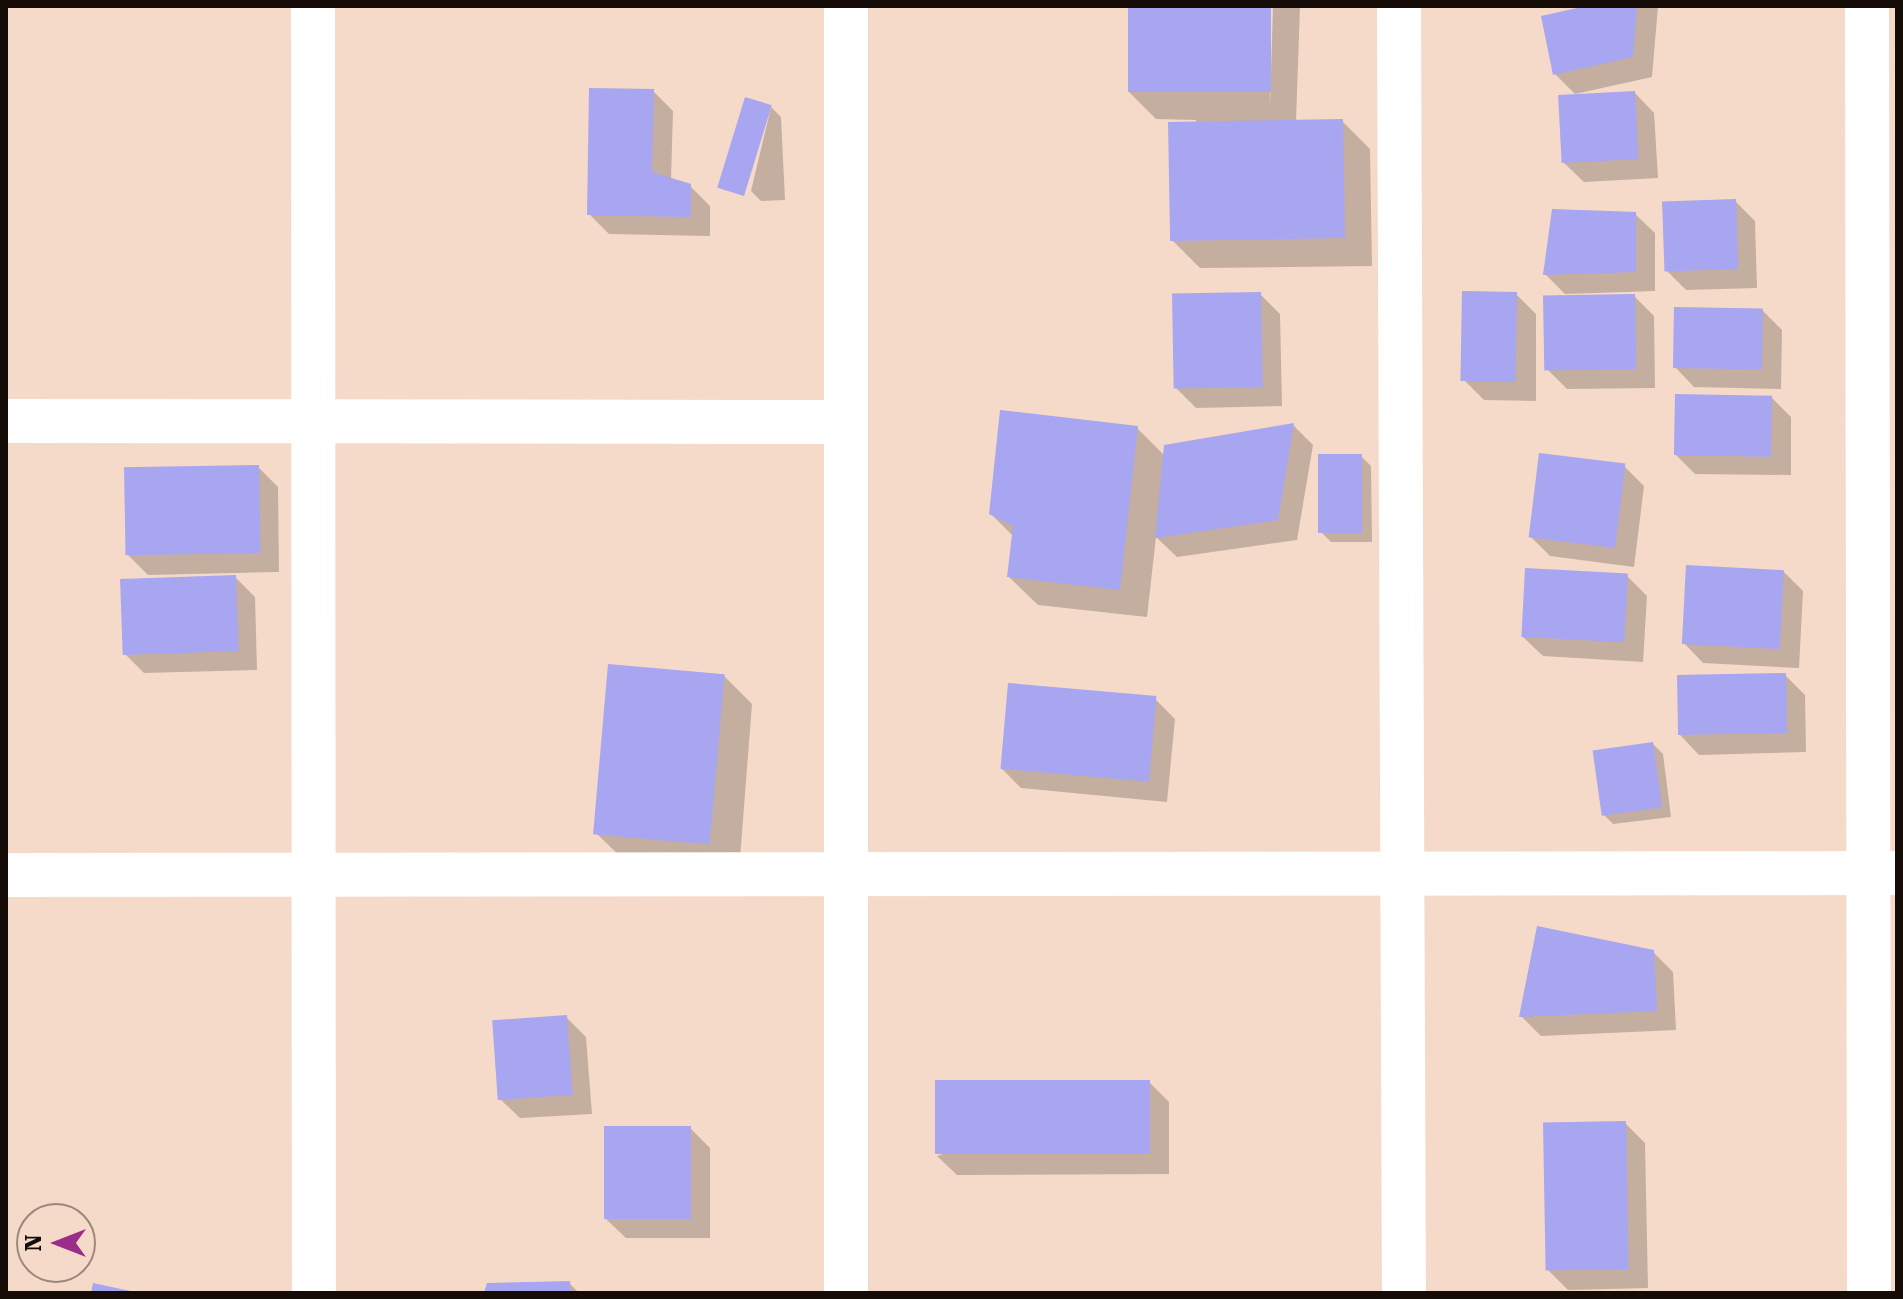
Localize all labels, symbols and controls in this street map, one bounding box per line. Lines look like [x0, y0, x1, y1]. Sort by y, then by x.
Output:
north arrow [16, 1203, 96, 1283]
text: N [21, 1235, 46, 1251]

